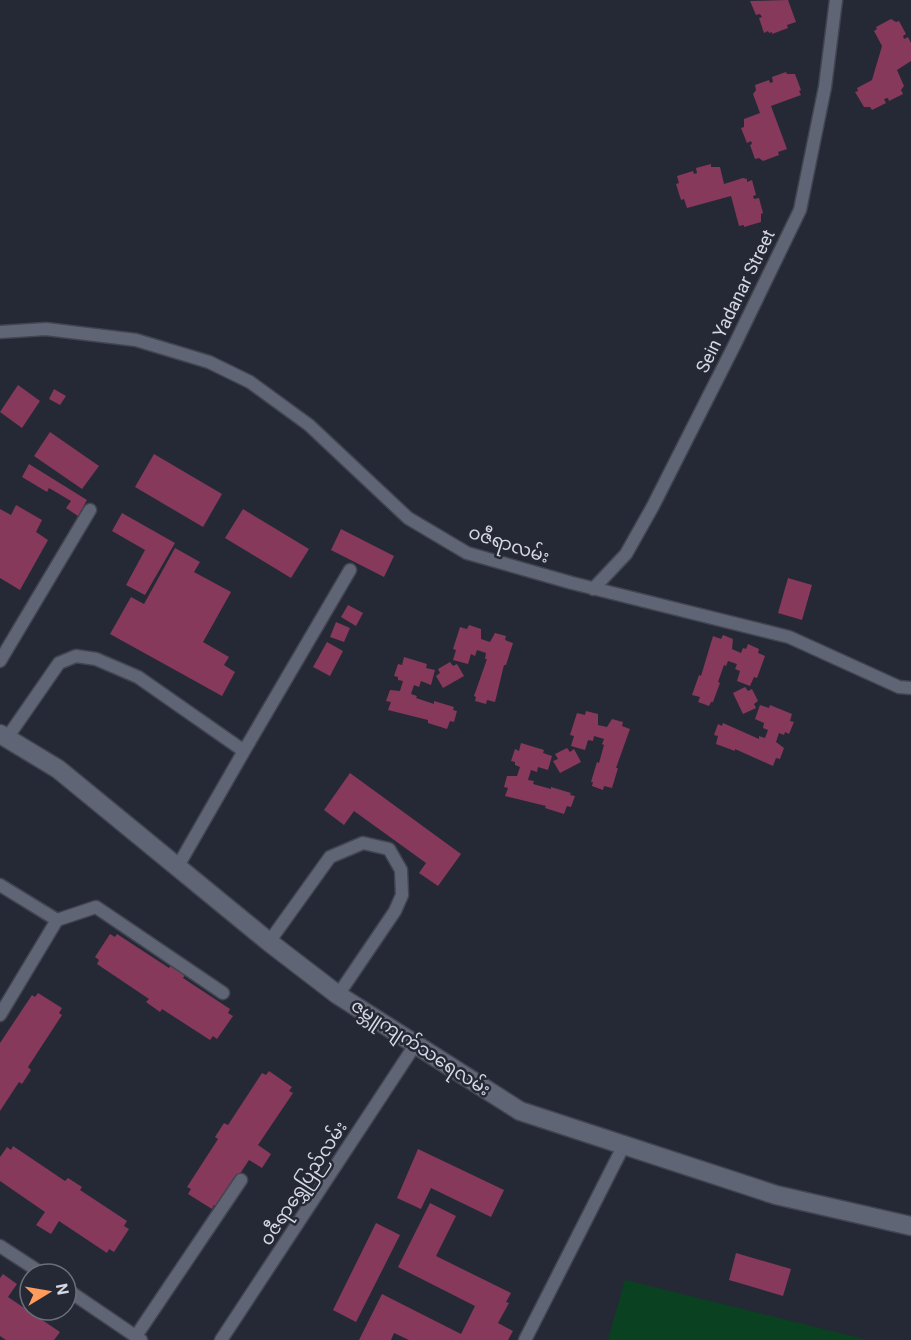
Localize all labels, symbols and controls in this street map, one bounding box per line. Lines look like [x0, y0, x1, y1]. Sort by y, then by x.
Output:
street label: Sein Yadanar Street [691, 226, 779, 376]
street label: ဝဇီရာလမ်း [464, 518, 553, 572]
street label: ဇမ္ဘူကျက်သရေလမ်း [345, 992, 496, 1104]
street label: ဝဇီရာရွှေပြည်လမ်း [253, 1115, 355, 1252]
north arrow [18, 1262, 78, 1322]
text: N [52, 1282, 73, 1297]

